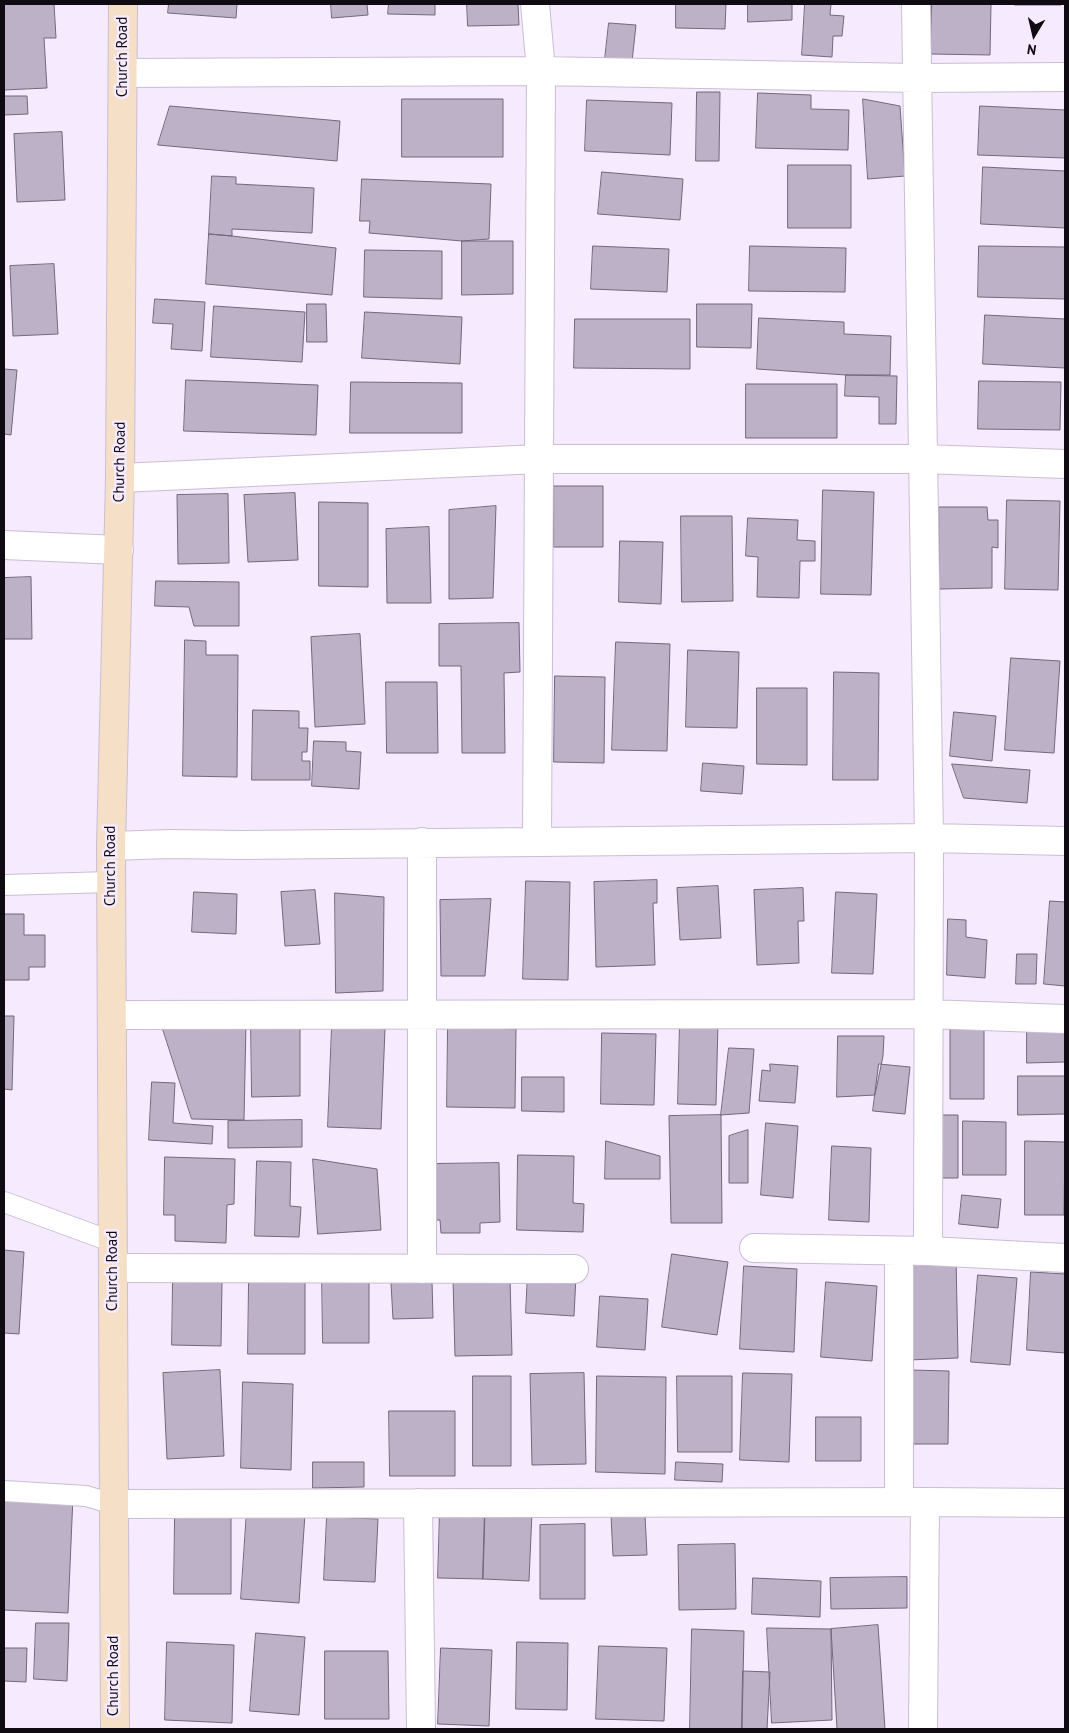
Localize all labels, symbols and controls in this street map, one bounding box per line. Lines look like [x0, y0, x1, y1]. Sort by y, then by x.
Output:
north arrow [1009, 10, 1059, 60]
street label: Church Road [114, 17, 132, 97]
text: N [1026, 40, 1038, 59]
street label: Church Road [110, 422, 130, 502]
street label: Church Road [102, 826, 120, 906]
street label: Church Road [104, 1231, 122, 1311]
street label: Church Road [105, 1636, 123, 1716]

